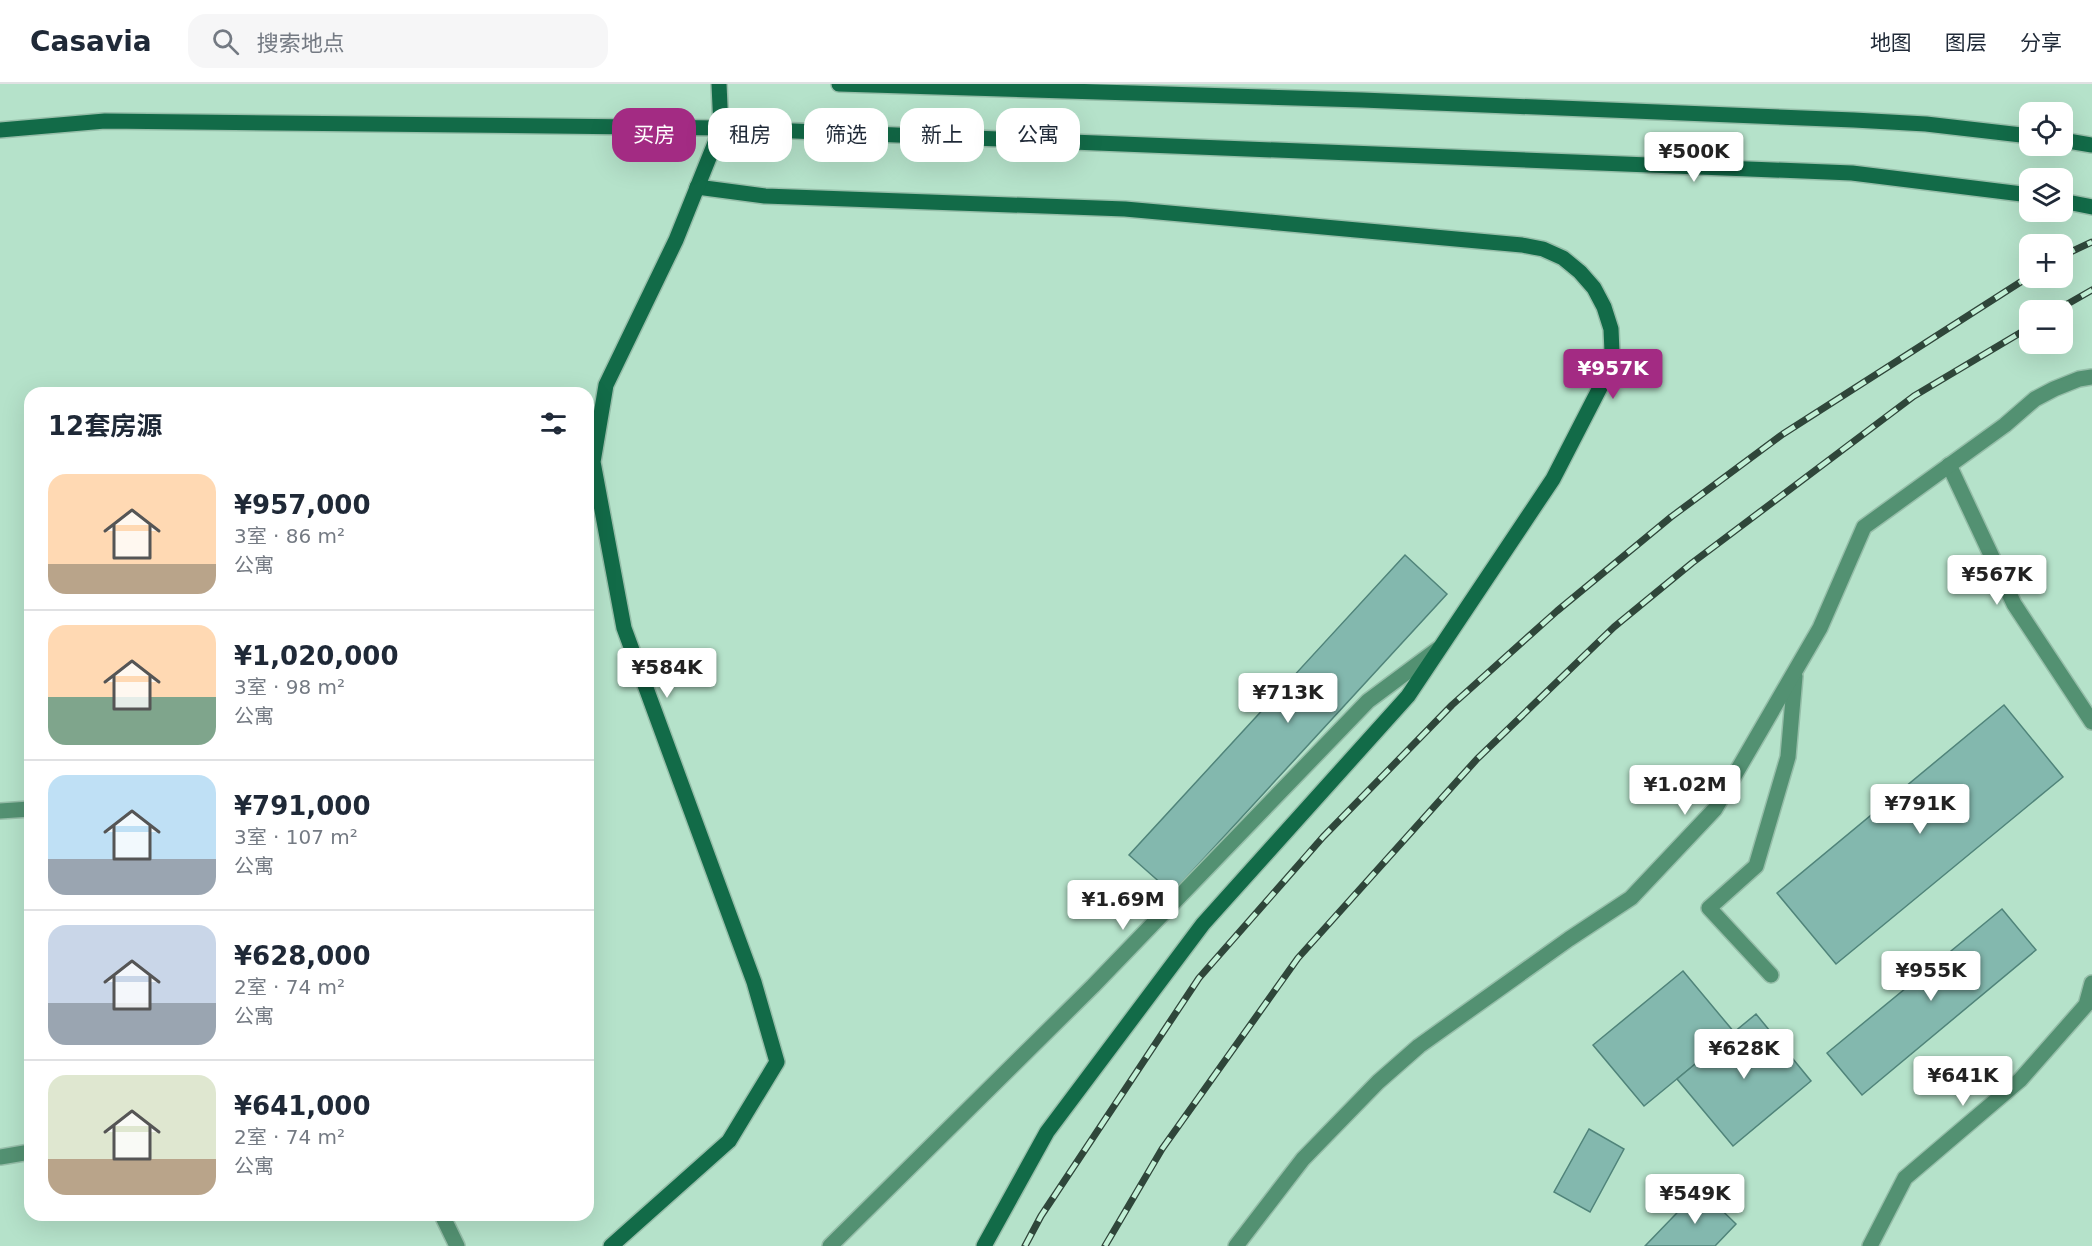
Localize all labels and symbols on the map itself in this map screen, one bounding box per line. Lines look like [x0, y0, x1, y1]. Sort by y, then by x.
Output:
pin: ¥500K [1652, 132, 1736, 183]
pin: ¥957K [1571, 349, 1655, 400]
pin: ¥567K [1955, 555, 2039, 606]
pin: ¥584K [625, 648, 709, 699]
pin: ¥713K [1246, 673, 1330, 724]
pin: ¥1.02M [1636, 765, 1734, 816]
pin: ¥791K [1878, 784, 1962, 835]
pin: ¥1.69M [1074, 880, 1172, 931]
pin: ¥955K [1889, 951, 1973, 1002]
pin: ¥628K [1702, 1029, 1786, 1080]
pin: ¥641K [1921, 1056, 2005, 1107]
pin: ¥549K [1653, 1174, 1737, 1225]

